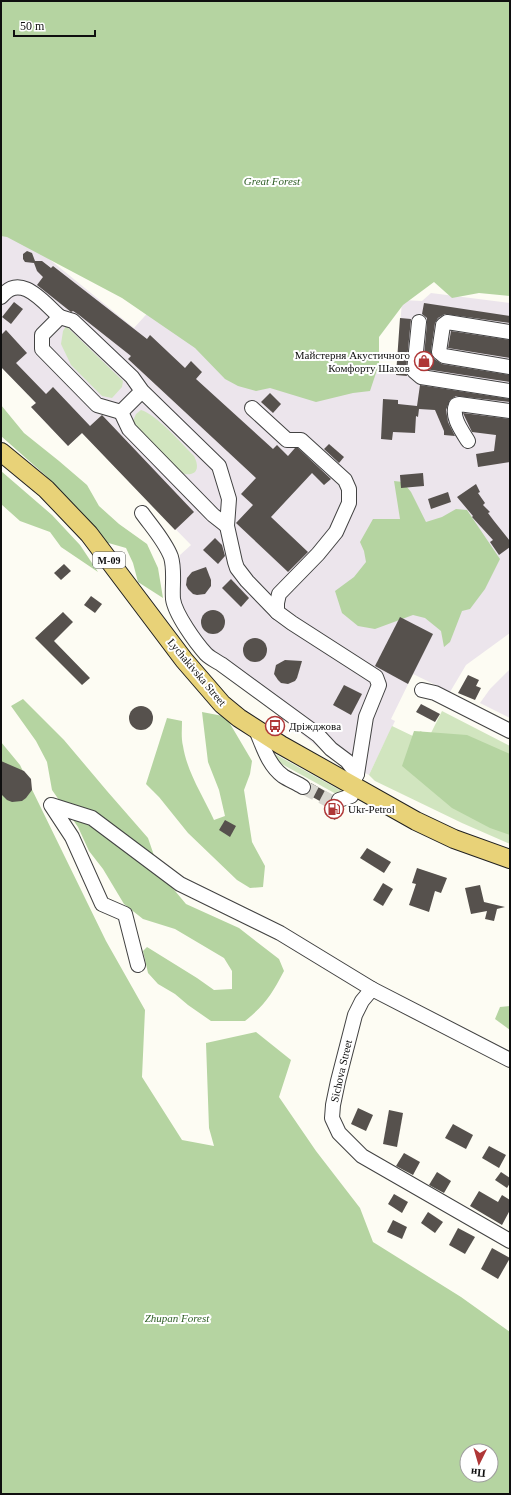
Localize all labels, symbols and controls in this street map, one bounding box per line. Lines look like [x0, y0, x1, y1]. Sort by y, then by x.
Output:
scale bar [14, 12, 95, 38]
text: 50 m [20, 19, 45, 33]
park label: Great Forest [244, 175, 301, 187]
place label: Майстерня Акустичного Комфорту Шахов [295, 349, 410, 374]
shop icon: Майстерня Акустичного Комфорту Шахов [413, 350, 435, 372]
road number: М-09 [93, 552, 125, 568]
street label: Lychakivska Street [165, 636, 229, 708]
bus stop icon: Дріжджова [264, 715, 286, 737]
place label: Дріжджова [289, 720, 341, 732]
fuel station icon: Ukr-Petrol [323, 798, 345, 820]
place label: Ukr-Petrol [348, 803, 395, 815]
street label: Sichova Street [328, 1039, 354, 1103]
park label: Zhupan Forest [145, 1312, 210, 1324]
north arrow [459, 1443, 499, 1483]
text: Пн [470, 1466, 486, 1480]

